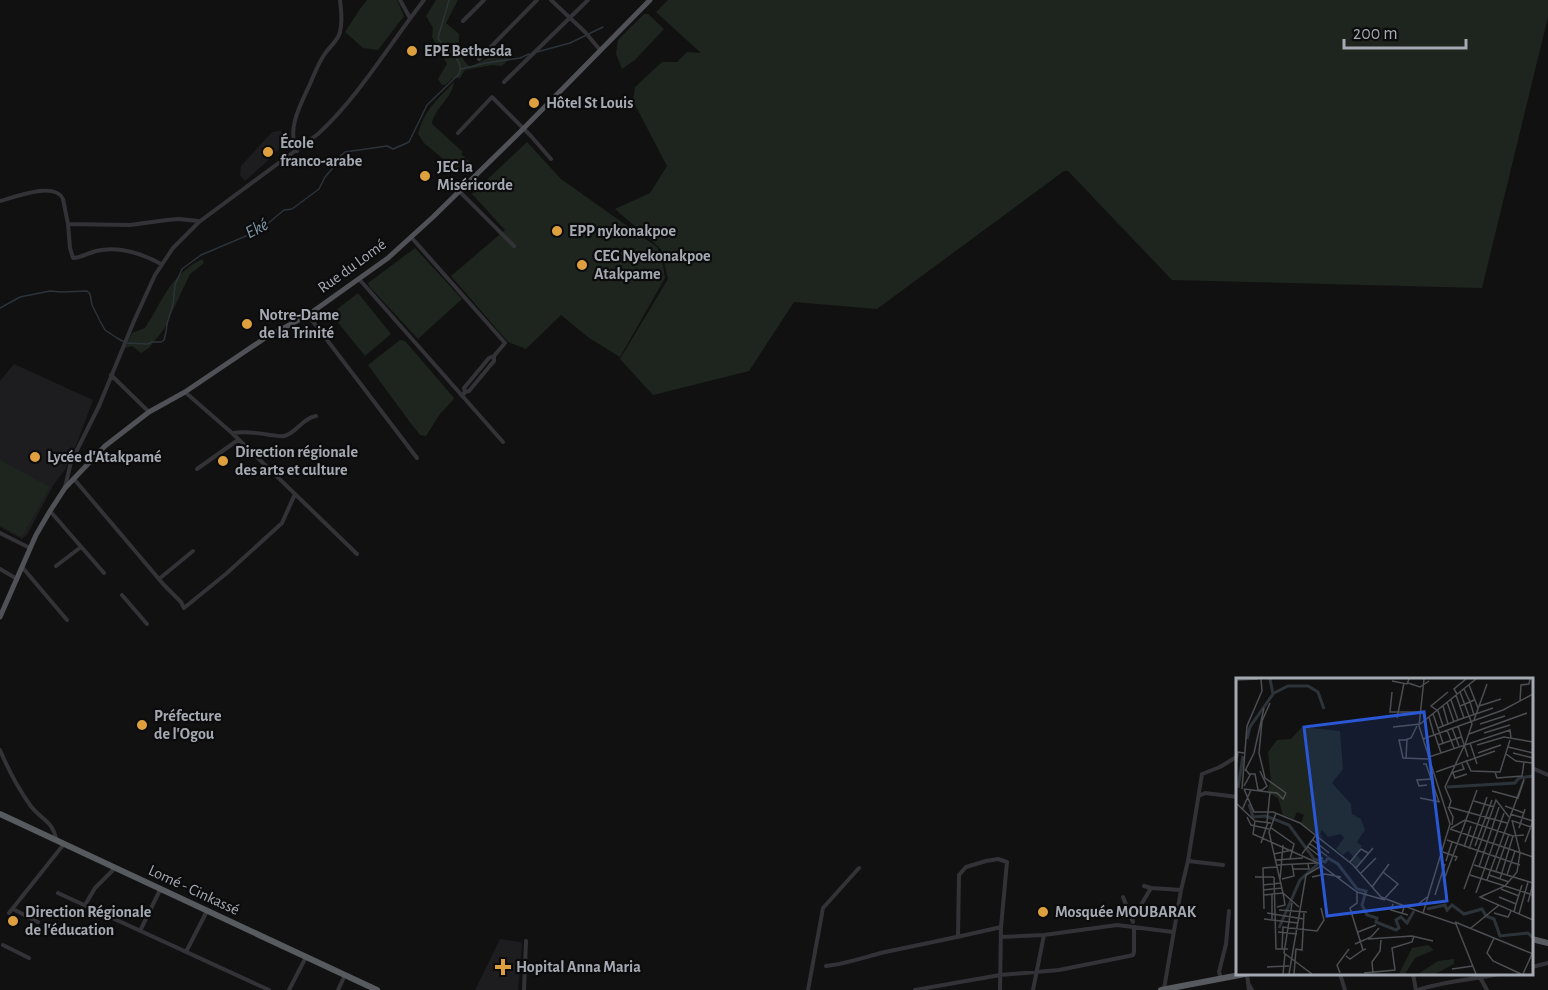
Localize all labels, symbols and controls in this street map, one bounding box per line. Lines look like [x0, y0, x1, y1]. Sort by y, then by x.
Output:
scale bar [1344, 12, 1466, 50]
text: 200 m [1353, 25, 1398, 43]
place label: EPE Bethesda [424, 43, 512, 59]
marker: EPE Bethesda [405, 44, 419, 58]
place label: Hôtel St Louis [546, 95, 633, 111]
marker: Hôtel St Louis [527, 96, 541, 110]
place label: École franco-arabe [280, 132, 363, 169]
marker: École franco-arabe [261, 145, 275, 159]
place label: JEC la Miséricorde [437, 159, 513, 193]
marker: JEC la Miséricorde [418, 169, 432, 183]
water label: Eké [243, 216, 272, 242]
place label: EPP nykonakpoe [569, 223, 676, 240]
marker: EPP nykonakpoe [550, 224, 564, 238]
street label: Rue du Lomé [315, 236, 389, 296]
place label: CEG Nyekonakpoe Atakpame [594, 248, 711, 282]
marker: CEG Nyekonakpoe Atakpame [575, 258, 589, 272]
place label: Notre-Dame de la Trinité [259, 307, 340, 341]
marker: Notre-Dame de la Trinité [240, 317, 254, 331]
place label: Direction régionale des arts et culture [235, 444, 359, 478]
place label: Lycée d'Atakpamé [47, 449, 162, 466]
marker: Lycée d'Atakpamé [28, 450, 42, 464]
marker: Direction régionale des arts et culture [216, 454, 230, 468]
inset map [1236, 678, 1533, 975]
place label: Préfecture de l'Ogou [154, 708, 222, 742]
marker: Préfecture de l'Ogou [135, 718, 149, 732]
street label: Lomé - Cinkassé [146, 862, 242, 918]
place label: Direction Régionale de l'éducation [25, 904, 152, 938]
place label: Mosquée MOUBARAK [1055, 904, 1197, 920]
marker: Mosquée MOUBARAK [1036, 905, 1050, 919]
marker: Direction Régionale de l'éducation [6, 914, 20, 928]
marker: Hopital Anna Maria [494, 958, 512, 976]
place label: Hopital Anna Maria [516, 959, 641, 975]

